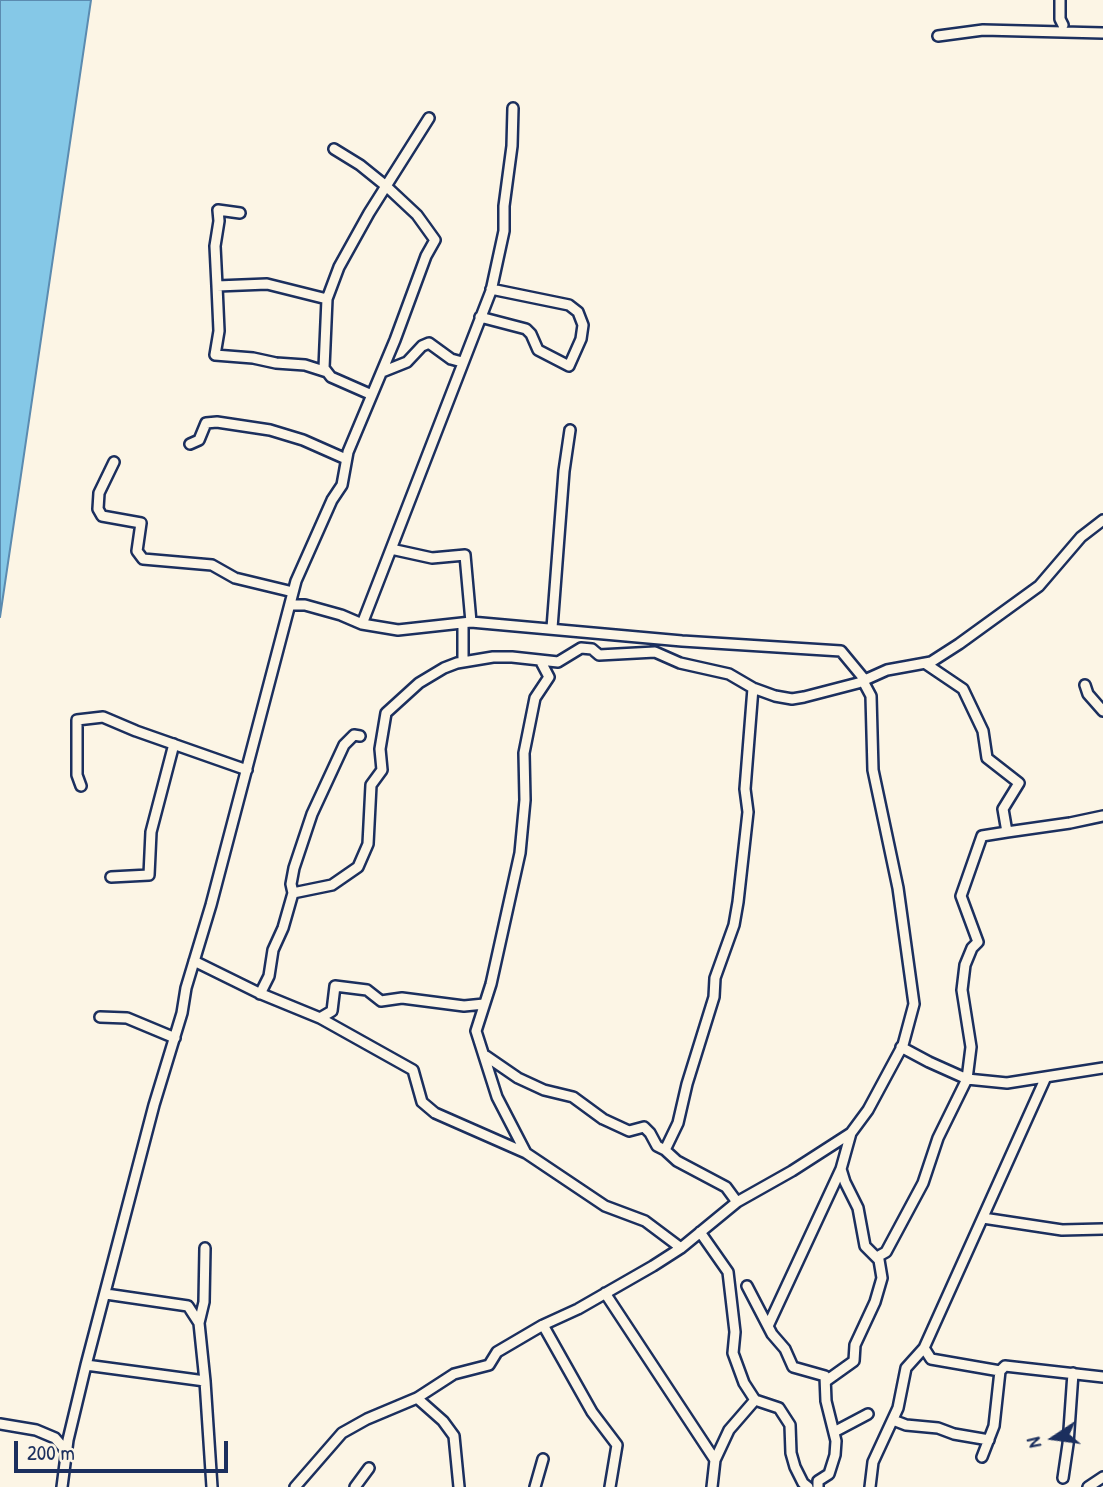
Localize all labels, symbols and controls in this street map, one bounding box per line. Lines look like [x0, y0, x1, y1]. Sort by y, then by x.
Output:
north arrow [1019, 1403, 1089, 1473]
scale bar [18, 1428, 231, 1472]
text: N [1020, 1435, 1047, 1451]
text: 200 m [27, 1438, 75, 1467]

